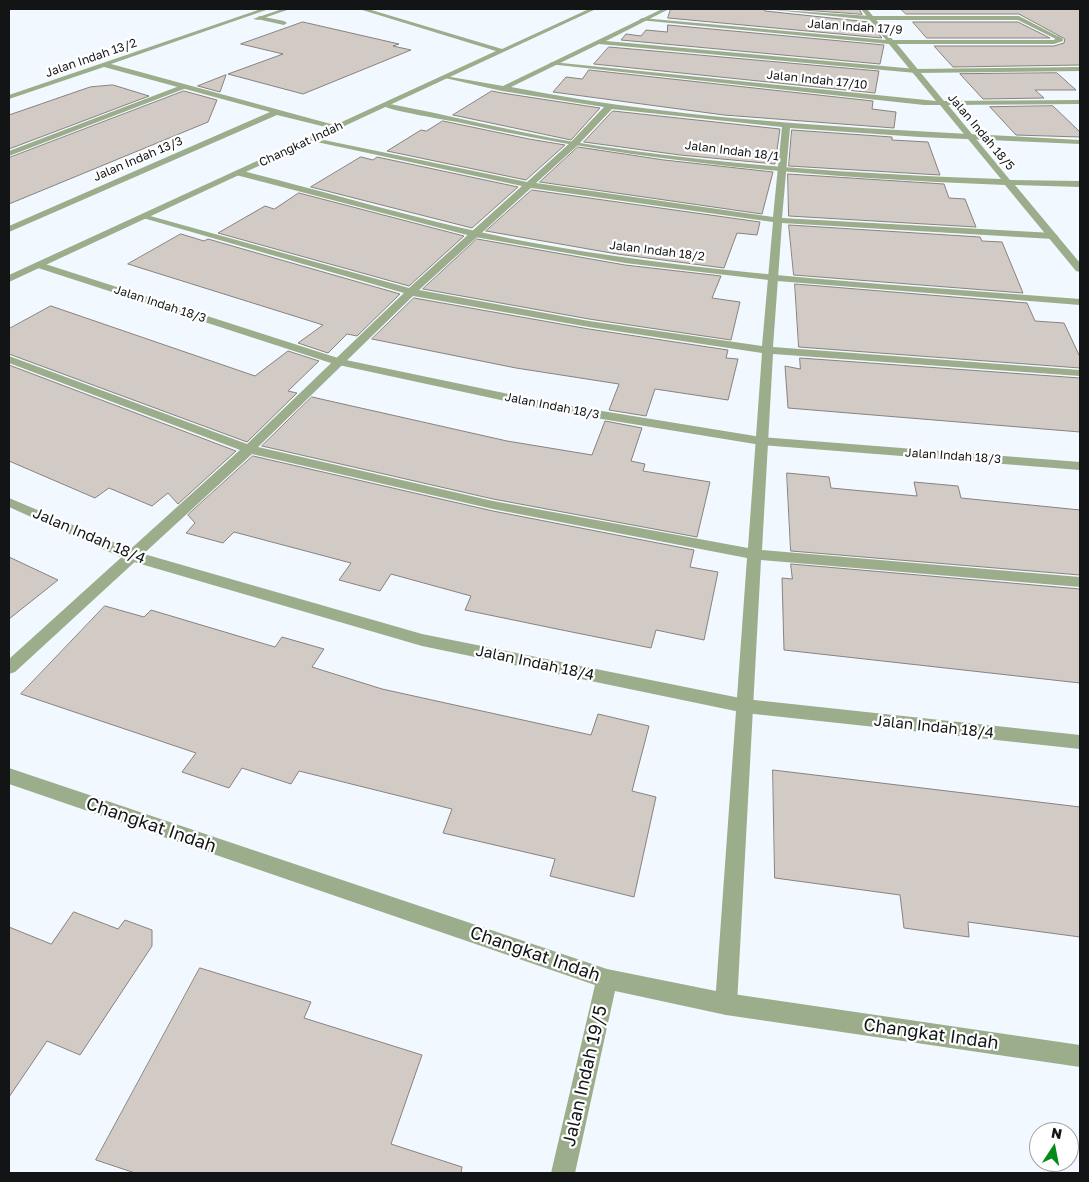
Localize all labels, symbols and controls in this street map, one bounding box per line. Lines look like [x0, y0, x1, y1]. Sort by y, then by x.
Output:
street label: Jalan Indah 17/9 [807, 16, 903, 38]
street label: Jalan Indah 13/2 [43, 36, 139, 80]
street label: Jalan Indah 17/10 [766, 68, 868, 92]
street label: Jalan Indah 18/5 [945, 91, 1017, 173]
street label: Changkat Indah [257, 118, 345, 170]
street label: Jalan Indah 13/3 [91, 134, 185, 184]
street label: Jalan Indah 18/1 [684, 138, 780, 164]
street label: Jalan Indah 18/2 [608, 238, 706, 264]
street label: Jalan Indah 18/3 [112, 282, 208, 326]
street label: Jalan Indah 18/3 [503, 390, 601, 422]
street label: Jalan Indah 18/3 [905, 445, 1001, 467]
street label: Jalan Indah 18/4 [30, 504, 148, 568]
street label: Jalan Indah 18/4 [474, 642, 596, 684]
street label: Jalan Indah 18/4 [873, 712, 995, 742]
street label: Changkat Indah [83, 793, 219, 857]
street label: Changkat Indah [467, 922, 603, 986]
street label: Jalan Indah 19/5 [558, 1003, 612, 1149]
street label: Changkat Indah [862, 1014, 1000, 1054]
north arrow [1029, 1122, 1079, 1172]
text: N [1050, 1123, 1064, 1142]

